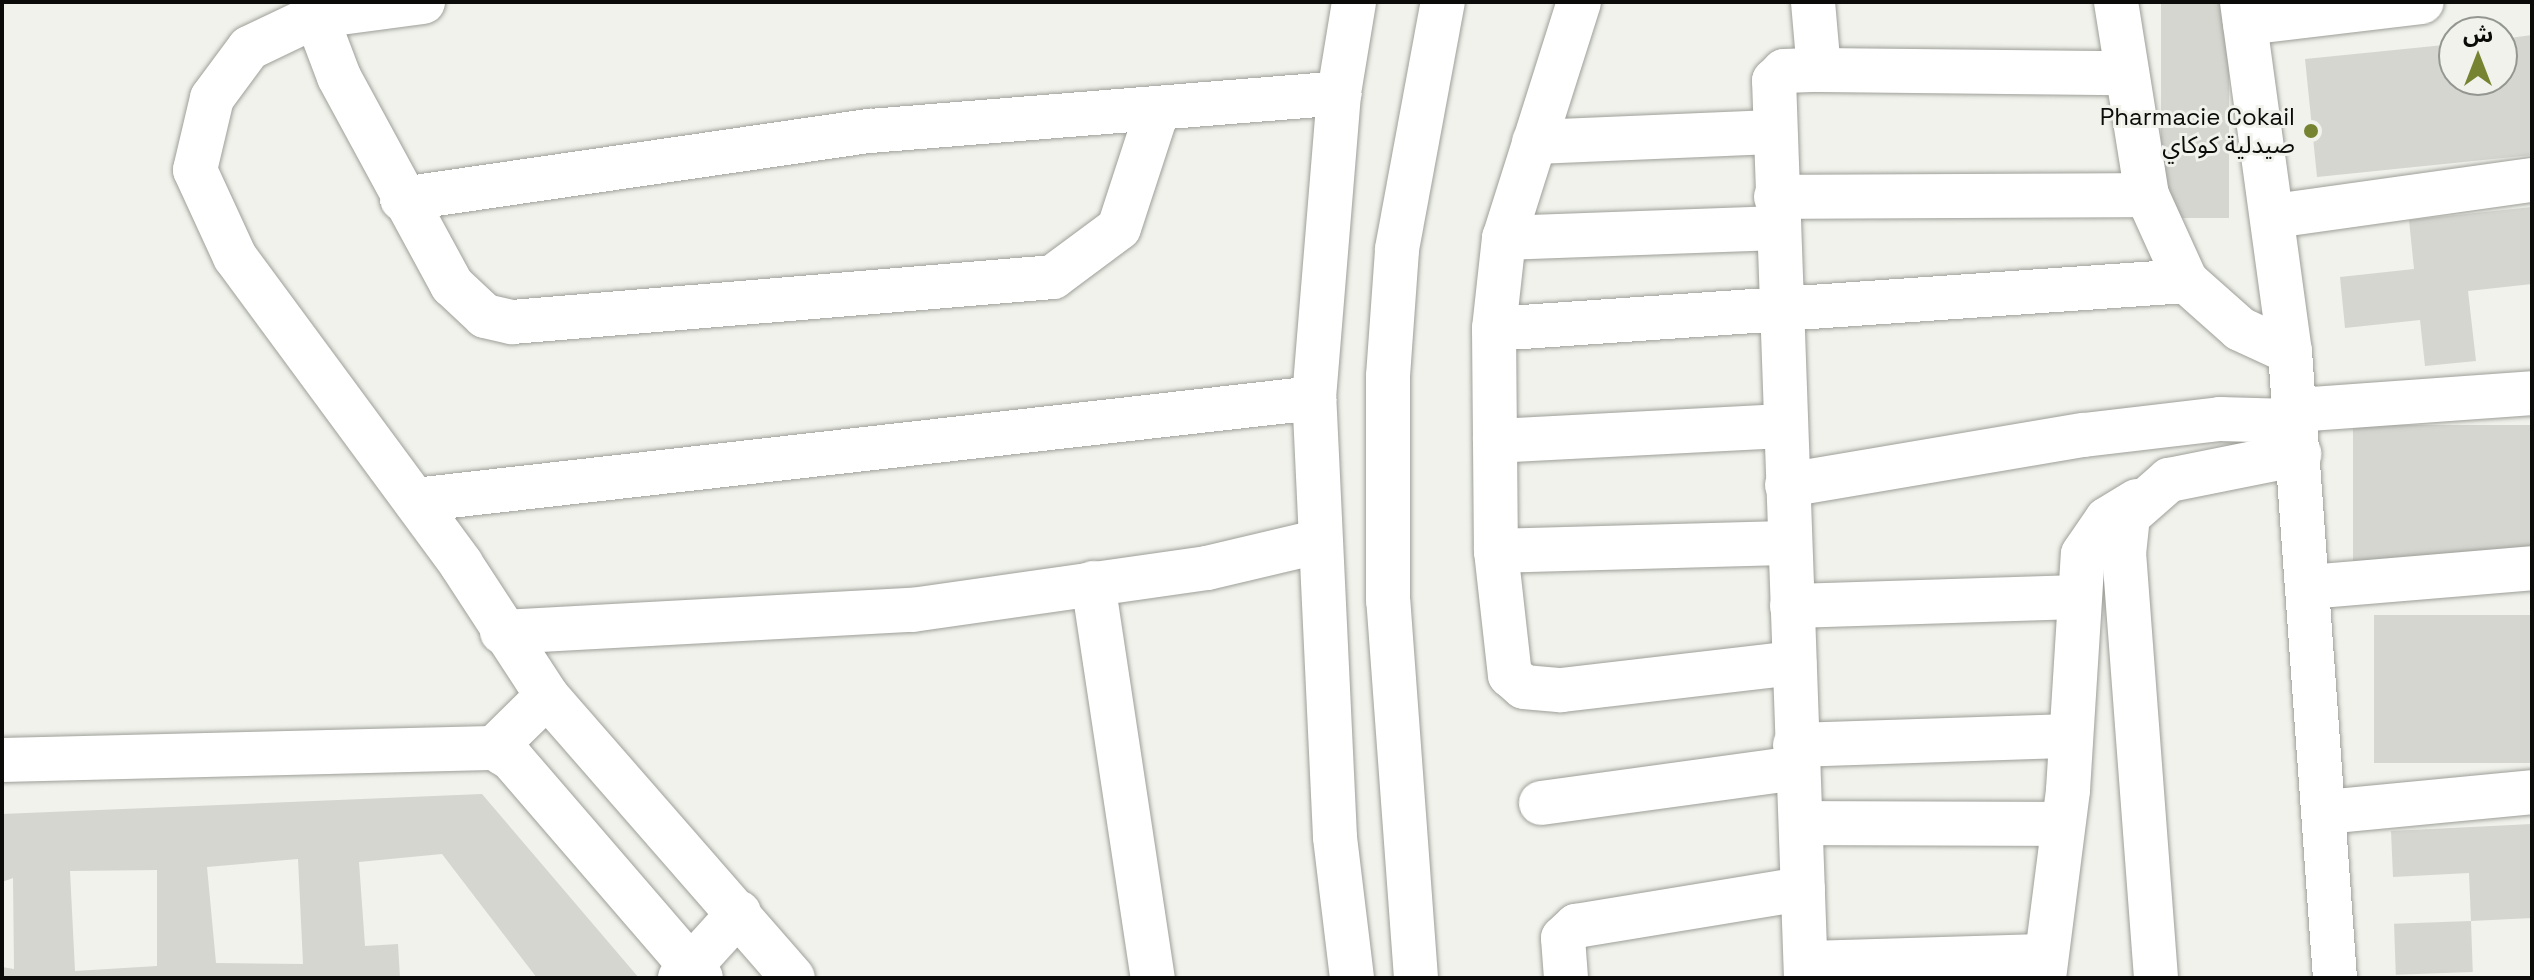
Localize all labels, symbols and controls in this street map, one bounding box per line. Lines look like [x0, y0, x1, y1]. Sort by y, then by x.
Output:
north arrow [2438, 16, 2518, 96]
text: ش [2463, 20, 2493, 48]
place label: Pharmacie Cokail صيدلية كوكاي [2100, 103, 2295, 159]
marker: Pharmacie Cokail صيدلية كوكاي [2302, 122, 2320, 140]

